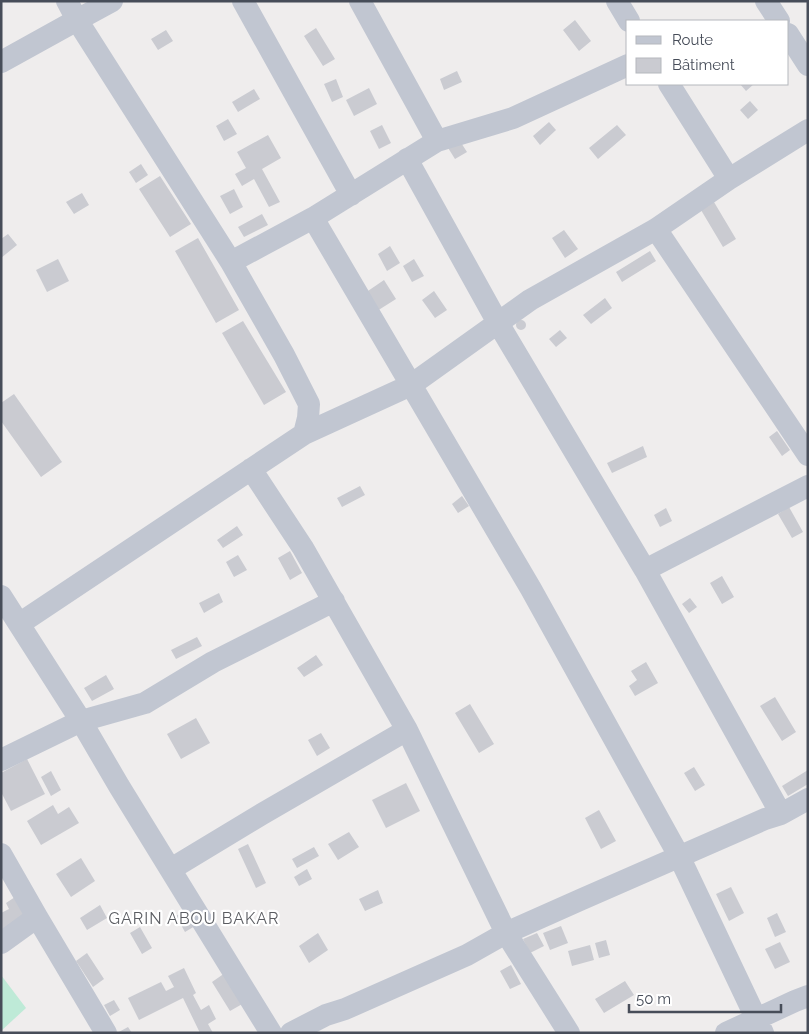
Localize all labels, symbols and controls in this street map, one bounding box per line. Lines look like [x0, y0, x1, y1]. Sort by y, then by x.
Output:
legend [626, 20, 789, 85]
text: Route [672, 31, 713, 49]
text: Bâtiment [672, 56, 735, 74]
district label: GARIN ABOU BAKAR [108, 909, 280, 928]
scale bar [629, 982, 782, 1014]
text: 50 m [636, 990, 671, 1008]

